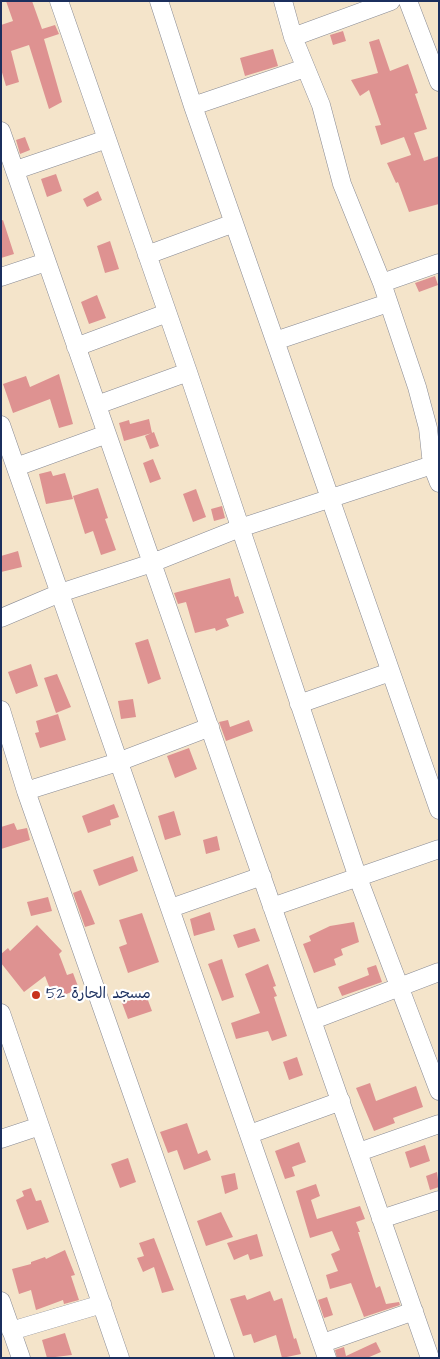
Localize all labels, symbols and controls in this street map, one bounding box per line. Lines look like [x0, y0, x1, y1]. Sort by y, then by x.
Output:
place label: مسجد الحارة 52 [46, 986, 151, 1004]
marker: مسجد الحارة 52 [30, 989, 42, 1001]

